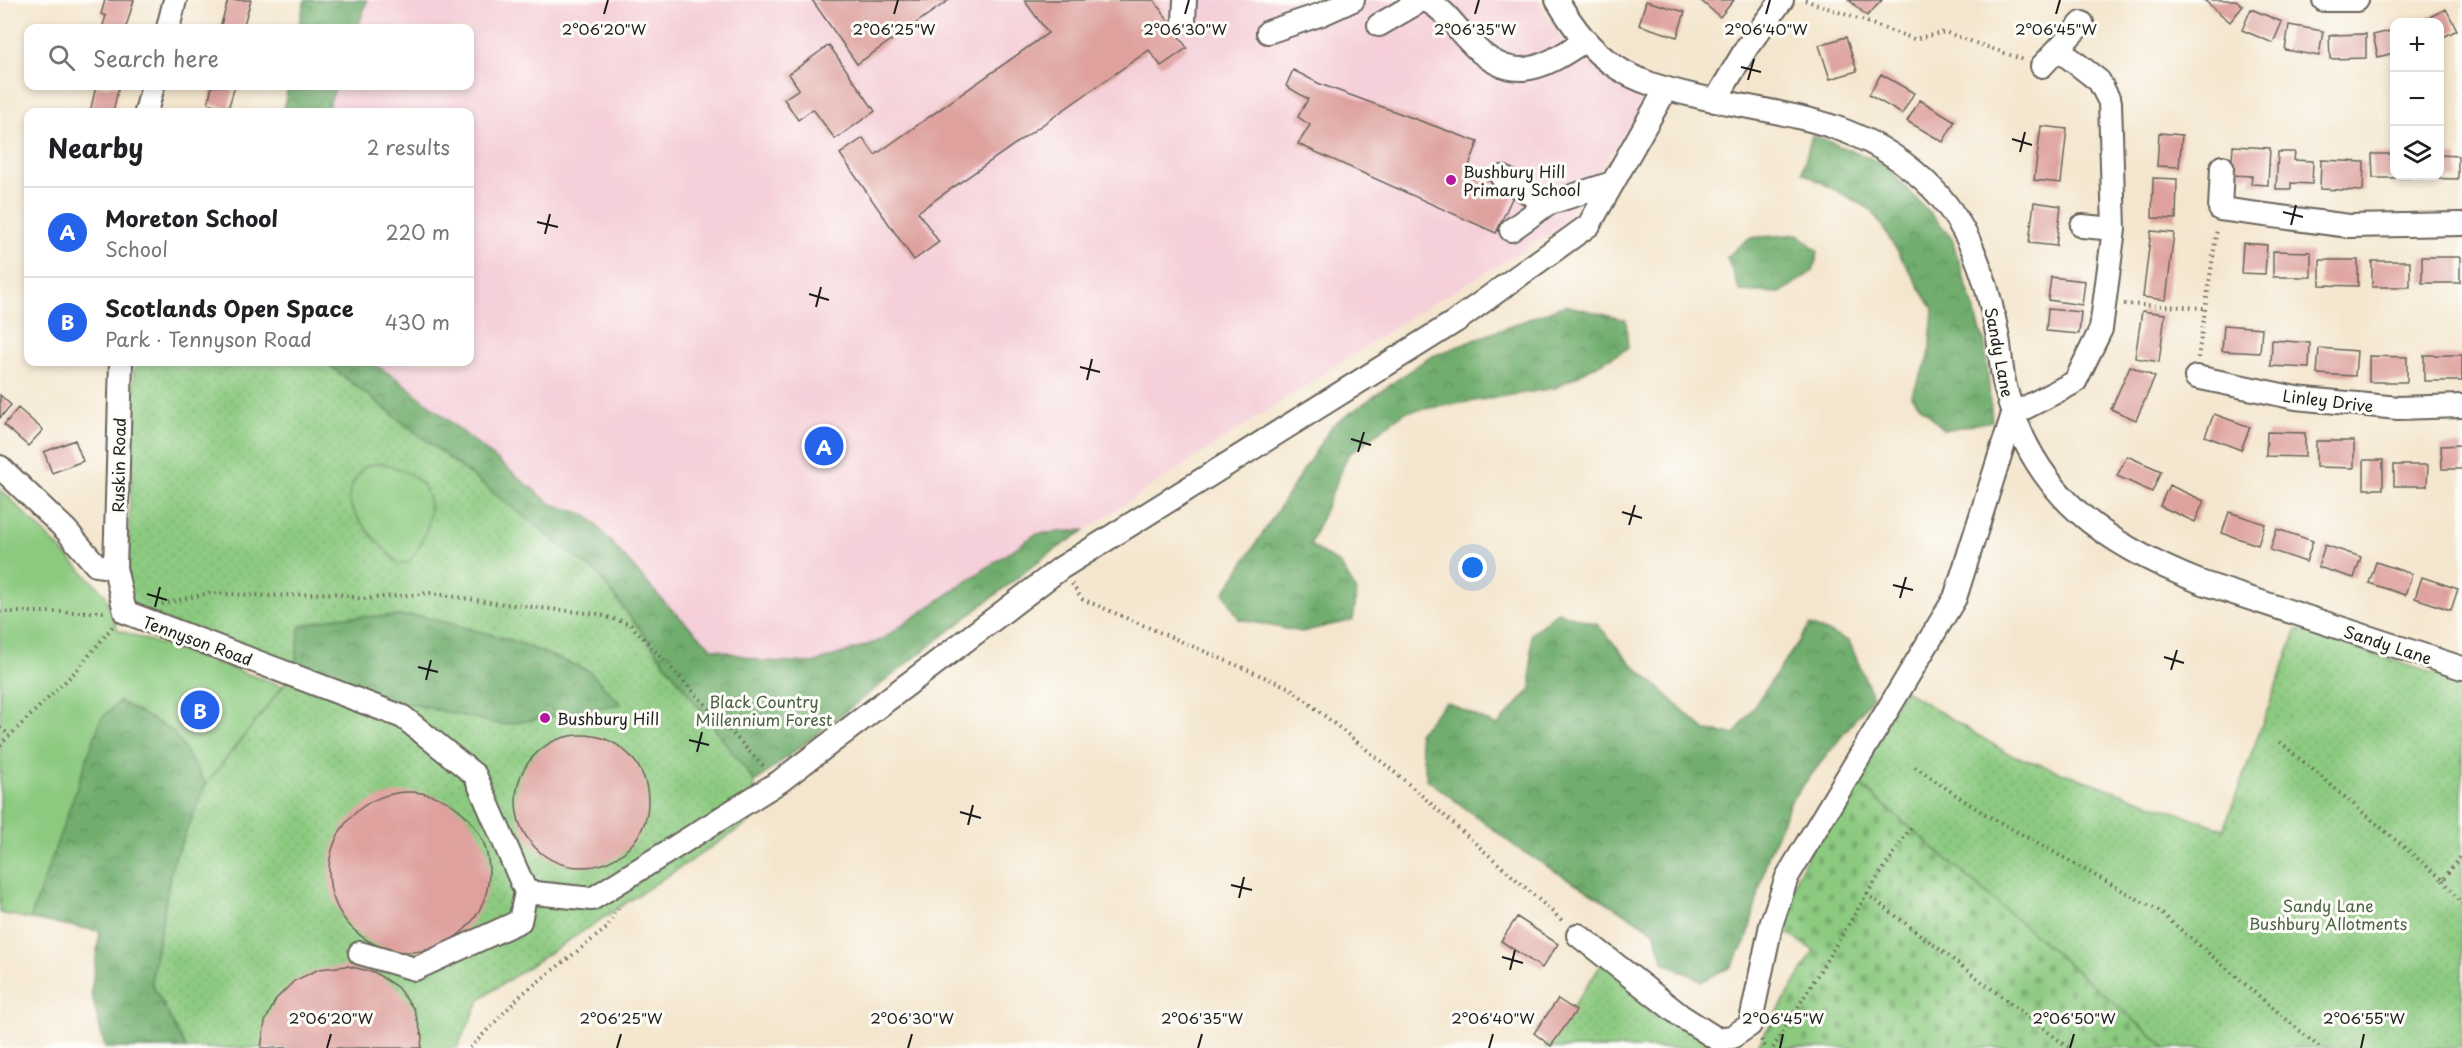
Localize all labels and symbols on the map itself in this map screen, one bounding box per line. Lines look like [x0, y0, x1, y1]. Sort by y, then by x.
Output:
text: 2°06'20"W [562, 17, 647, 40]
text: 2°06'25"W [853, 17, 936, 40]
text: 2°06'30"W [1143, 17, 1227, 40]
text: 2°06'35"W [1434, 17, 1517, 40]
text: 2°06'40"W [1724, 17, 1808, 40]
text: 2°06'45"W [2015, 17, 2098, 40]
place label: Bushbury Hill Primary School [1463, 159, 1581, 201]
marker: Bushbury Hill Primary School [1444, 173, 1458, 187]
street label: Sandy Lane [1980, 305, 2020, 399]
street label: Linley Drive [2281, 383, 2375, 417]
street label: Ruskin Road [105, 417, 131, 513]
pin: A [804, 424, 844, 468]
your location [1458, 553, 1487, 582]
street label: Tennyson Road [140, 609, 256, 671]
street label: Sandy Lane [2341, 619, 2435, 669]
pin: B [180, 688, 220, 732]
park label: Black Country Millennium Forest [696, 689, 832, 731]
place label: Bushbury Hill [557, 706, 659, 730]
marker: Bushbury Hill [538, 711, 552, 725]
park label: Sandy Lane Bushbury Allotments [2249, 893, 2407, 935]
text: 2°06'20"W [289, 1006, 374, 1029]
text: 2°06'25"W [580, 1006, 663, 1029]
text: 2°06'30"W [870, 1006, 954, 1029]
text: 2°06'35"W [1161, 1006, 1244, 1029]
text: 2°06'40"W [1451, 1006, 1535, 1029]
text: 2°06'45"W [1742, 1006, 1825, 1029]
text: 2°06'50"W [2032, 1006, 2116, 1029]
text: 2°06'55"W [2323, 1006, 2406, 1029]

